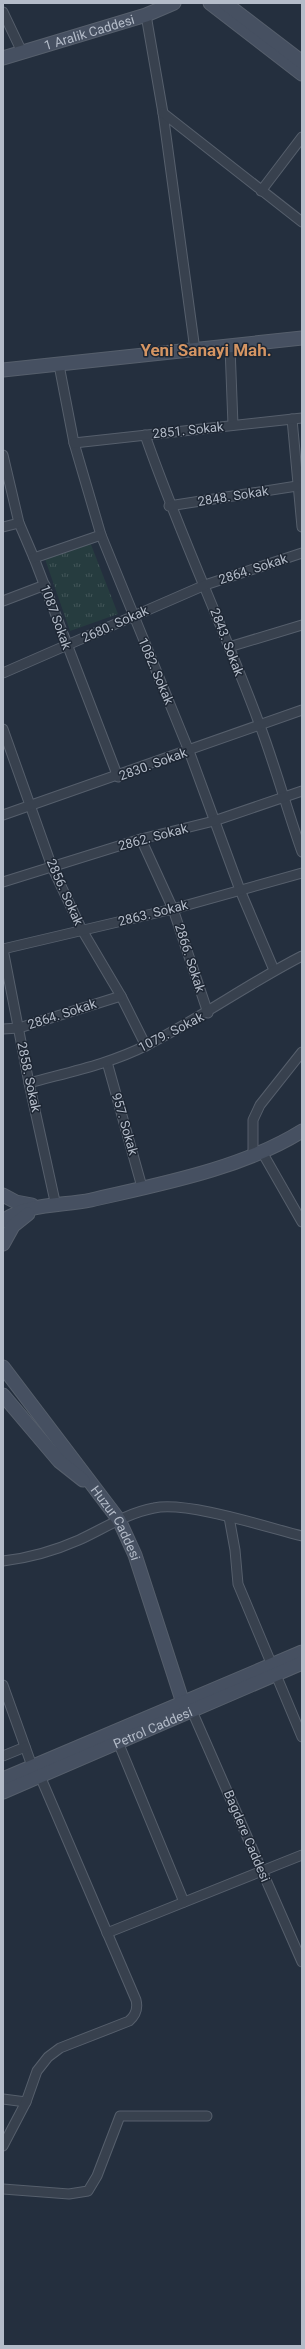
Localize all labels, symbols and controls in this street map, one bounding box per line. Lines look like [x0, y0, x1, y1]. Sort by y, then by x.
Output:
street label: 1 Aralik Caddesi [42, 11, 136, 53]
district label: Yeni Sanayi Mah. [140, 340, 272, 360]
street label: 2851. Sokak [152, 419, 225, 441]
street label: 2848. Sokak [197, 483, 270, 509]
street label: 2864. Sokak [217, 551, 290, 587]
street label: 1087 Sokak [37, 583, 75, 652]
street label: 2680. Sokak [79, 602, 151, 645]
street label: 2843. Sokak [207, 606, 247, 678]
street label: 1082. Sokak [135, 635, 177, 707]
street label: 2830. Sokak [117, 745, 189, 783]
street label: 2862. Sokak [117, 820, 190, 853]
street label: 2856. Sokak [44, 856, 87, 928]
street label: 2863. Sokak [117, 897, 190, 929]
street label: 2866. Sokak [172, 922, 208, 995]
street label: 2864. Sokak [26, 996, 99, 1032]
street label: 1079. Sokak [136, 1009, 207, 1055]
street label: 2858. Sokak [14, 1041, 44, 1114]
street label: 957. Sokak [109, 1091, 141, 1157]
street label: Huzur Caddesi [88, 1482, 144, 1562]
street label: Petrol Caddesi [111, 1704, 194, 1751]
street label: Bagdere Caddesi [221, 1788, 273, 1884]

